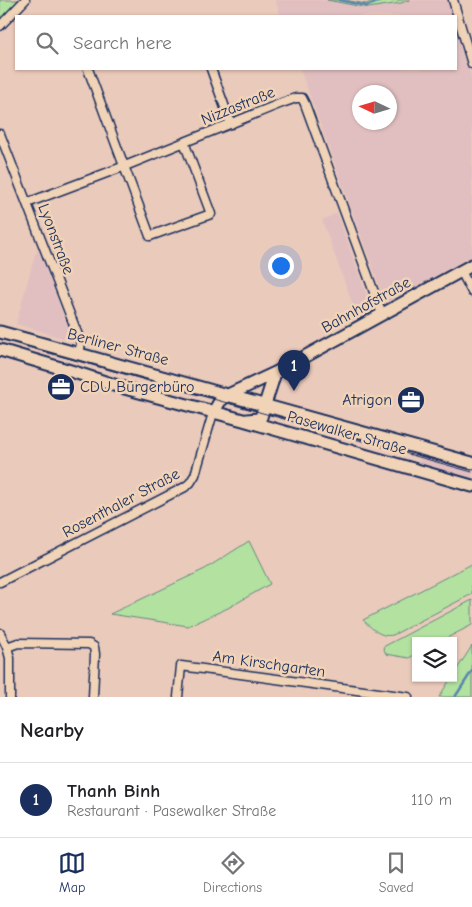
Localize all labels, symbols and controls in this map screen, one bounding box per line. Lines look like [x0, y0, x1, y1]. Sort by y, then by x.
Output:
search box [15, 15, 457, 70]
icon: search [33, 29, 61, 57]
text: Search here [73, 32, 172, 54]
street label: Nizzastraße [199, 83, 277, 129]
north arrow [352, 85, 397, 130]
street label: Lyonstraße [34, 201, 78, 277]
your location [268, 253, 294, 279]
street label: Bahnhofstraße [318, 273, 414, 337]
street label: Berliner Straße [65, 325, 171, 369]
pin: 1 [278, 350, 310, 391]
office icon: CDU Bürgerbüro [46, 372, 76, 402]
place label: CDU Bürgerbüro [80, 378, 194, 396]
office icon: Atrigon [396, 385, 426, 415]
place label: Atrigon [342, 391, 392, 409]
street label: Pasewalker Straße [285, 407, 409, 459]
street label: Rosenthaler Straße [59, 465, 183, 541]
map controls [412, 637, 457, 682]
button: layers [412, 637, 457, 682]
street label: Am Kirschgarten [211, 647, 327, 681]
text: Nearby [20, 718, 84, 742]
text: Thanh Binh [67, 780, 160, 802]
text: 1 [33, 791, 39, 809]
text: 110 m [411, 791, 452, 809]
text: Restaurant · Pasewalker Straße [67, 802, 276, 820]
tab: Map [58, 849, 86, 896]
tab: Directions [203, 849, 262, 896]
tab: Saved [379, 849, 414, 896]

